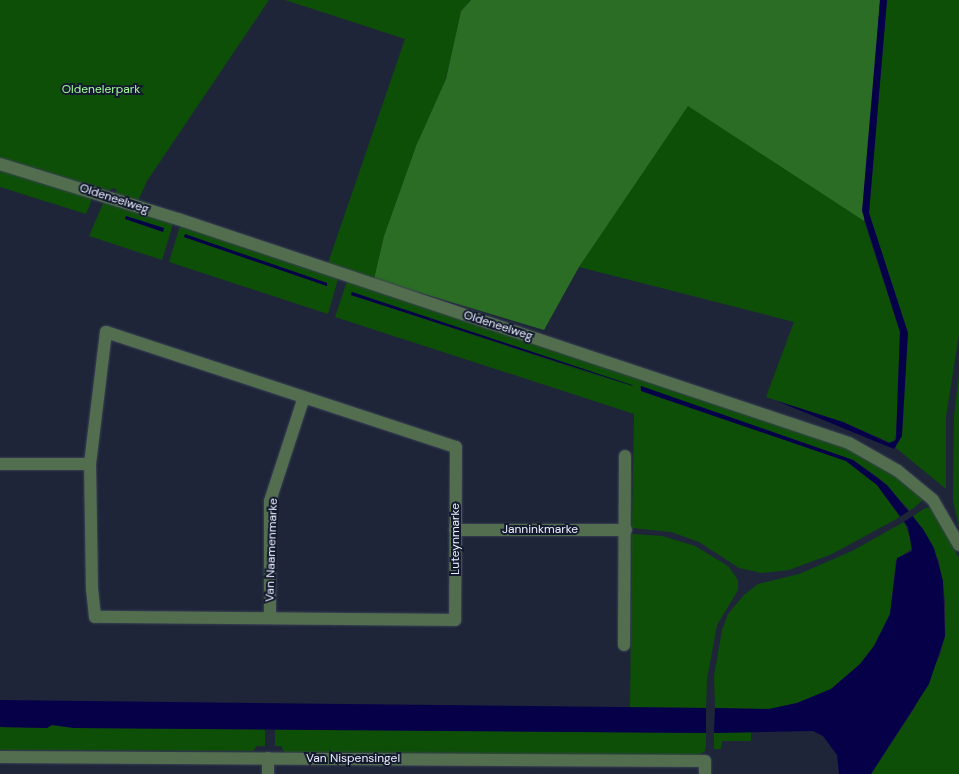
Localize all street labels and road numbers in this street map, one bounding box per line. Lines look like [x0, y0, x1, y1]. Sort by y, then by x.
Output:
street label: Oldeneelweg [78, 181, 150, 217]
street label: Oldeneelweg [462, 308, 534, 344]
street label: Van Naamenmarke [263, 498, 281, 602]
street label: Luteynmarke [449, 503, 463, 575]
street label: Janninkmarke [502, 523, 578, 537]
street label: Van Nispensingel [306, 752, 400, 766]

